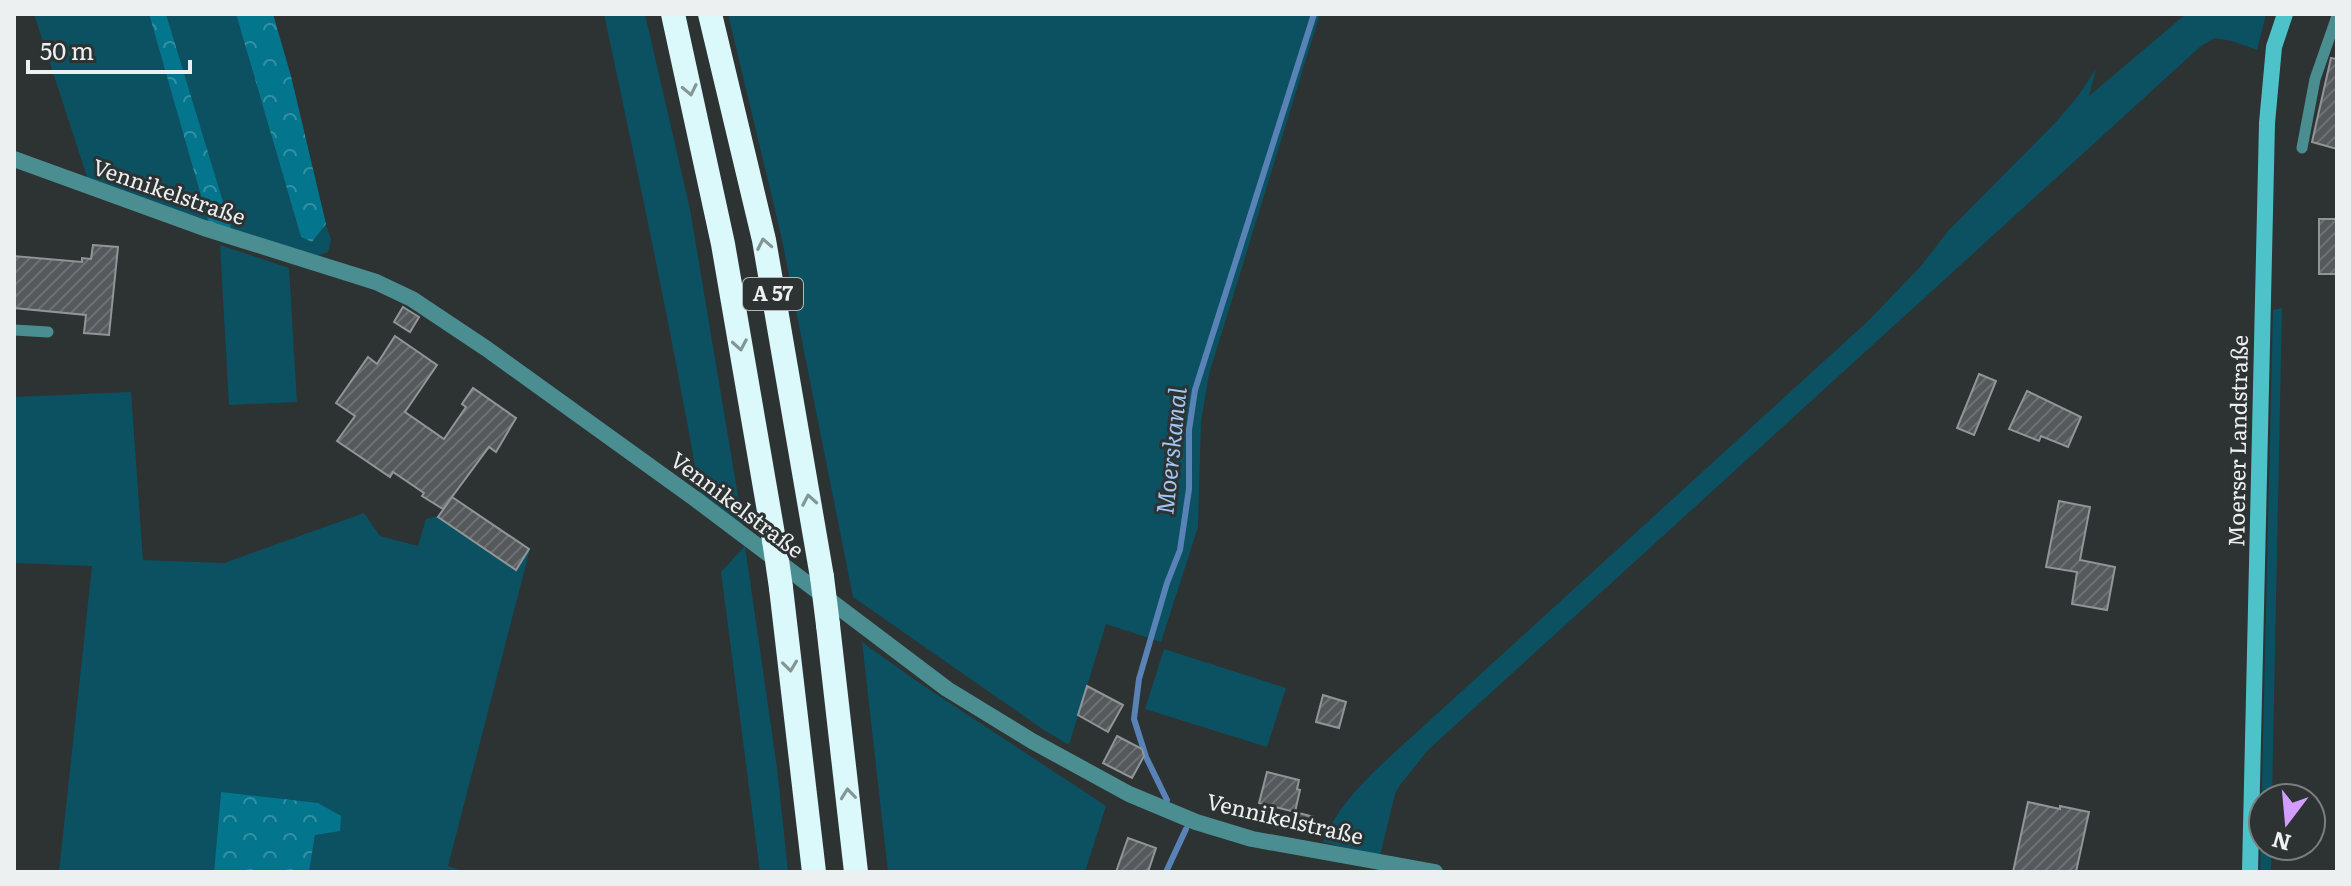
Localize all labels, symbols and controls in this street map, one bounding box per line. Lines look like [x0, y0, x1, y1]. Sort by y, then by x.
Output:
scale bar [28, 24, 190, 74]
text: 50 m [40, 32, 94, 67]
one-way arrow [681, 83, 698, 97]
street label: Vennikelstraße [89, 149, 250, 232]
one-way arrow [756, 238, 773, 251]
road number: A 57 [743, 278, 803, 310]
street label: Moerser Landstraße [2218, 335, 2255, 547]
one-way arrow [731, 338, 748, 352]
water label: Moerskanal [1145, 385, 1194, 516]
street label: Vennikelstraße [664, 443, 812, 565]
one-way arrow [801, 493, 818, 507]
one-way arrow [781, 659, 798, 673]
north arrow [2247, 782, 2327, 862]
street label: Vennikelstraße [1204, 783, 1367, 852]
one-way arrow [839, 788, 856, 801]
text: N [2268, 824, 2294, 861]

